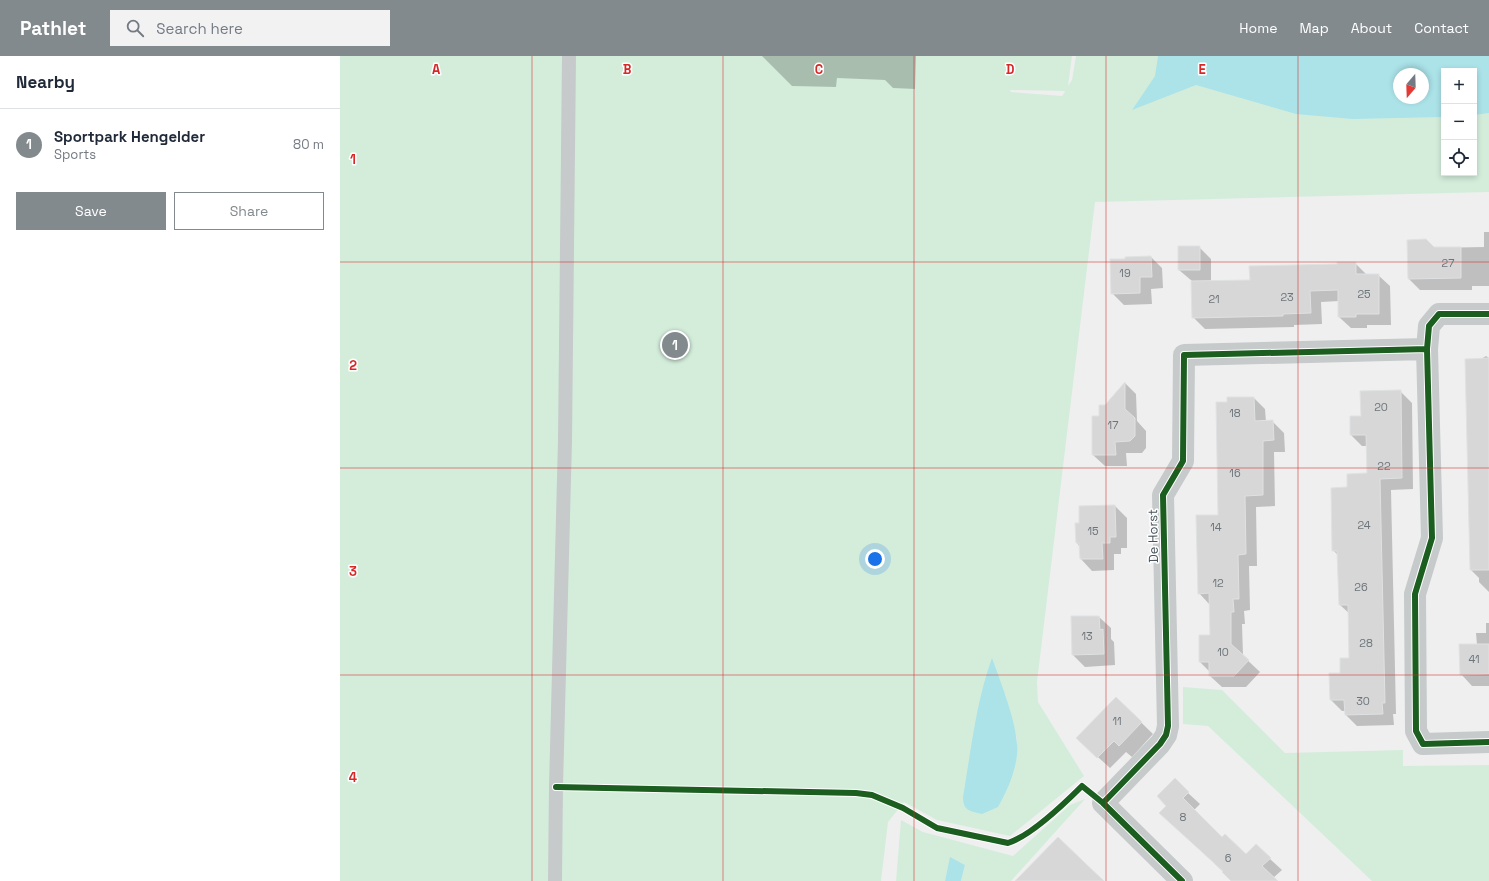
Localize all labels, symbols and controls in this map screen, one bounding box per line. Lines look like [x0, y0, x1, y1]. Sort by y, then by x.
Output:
search box [110, 10, 390, 46]
text: Pathlet [20, 16, 86, 41]
icon: search [124, 17, 146, 39]
text: Search here [156, 19, 243, 38]
text: Home [1239, 19, 1277, 37]
text: Map [1299, 19, 1329, 37]
text: About [1351, 19, 1392, 37]
text: Contact [1414, 19, 1469, 37]
text: A [432, 61, 441, 78]
text: B [623, 61, 632, 78]
text: C [815, 61, 823, 78]
text: D [1006, 61, 1015, 78]
text: E [1198, 61, 1206, 78]
north arrow [1393, 68, 1429, 104]
map controls [1441, 68, 1477, 176]
button: + [1441, 68, 1477, 104]
text: Nearby [16, 71, 75, 93]
button: − [1441, 104, 1477, 140]
text: Sportpark Hengelder [54, 127, 205, 146]
text: 1 [26, 136, 32, 153]
text: 80 m [293, 136, 324, 153]
button: locate [1441, 140, 1477, 176]
text: Sports [54, 146, 96, 163]
text: 1 [350, 151, 356, 168]
button: Save [16, 192, 166, 230]
button: Share [174, 192, 324, 230]
house number: 27 [1442, 256, 1454, 270]
house number: 19 [1119, 266, 1131, 280]
house number: 25 [1357, 287, 1371, 301]
house number: 23 [1280, 290, 1294, 304]
house number: 21 [1208, 292, 1220, 306]
pin: 1 [662, 330, 688, 360]
text: 2 [349, 357, 357, 374]
house number: 20 [1374, 400, 1388, 414]
house number: 18 [1229, 406, 1241, 420]
house number: 17 [1108, 418, 1118, 432]
house number: 22 [1377, 459, 1391, 473]
house number: 16 [1229, 466, 1241, 480]
street label: De Horst [1144, 509, 1162, 563]
house number: 24 [1357, 518, 1371, 532]
house number: 14 [1210, 520, 1222, 534]
house number: 15 [1087, 524, 1099, 538]
your location [865, 549, 885, 569]
text: 3 [349, 563, 357, 580]
house number: 12 [1212, 576, 1224, 590]
house number: 26 [1354, 580, 1368, 594]
house number: 13 [1081, 629, 1093, 643]
house number: 28 [1359, 636, 1373, 650]
house number: 10 [1217, 645, 1229, 659]
house number: 41 [1468, 652, 1480, 666]
house number: 30 [1356, 694, 1370, 708]
house number: 11 [1112, 714, 1122, 728]
text: 4 [349, 769, 357, 786]
house number: 8 [1180, 810, 1187, 824]
house number: 6 [1225, 851, 1232, 865]

